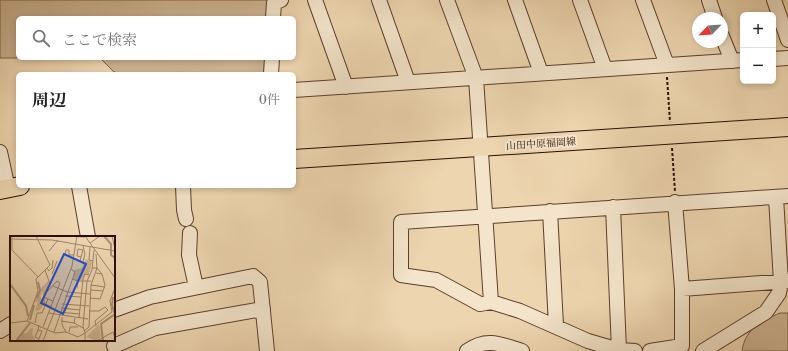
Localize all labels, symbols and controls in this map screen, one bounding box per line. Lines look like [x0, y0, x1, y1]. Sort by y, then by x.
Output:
north arrow [692, 12, 728, 48]
map controls [740, 12, 776, 84]
button: + [740, 12, 776, 48]
search box [16, 16, 296, 60]
icon: search [30, 27, 52, 49]
text: ここで検索 [62, 30, 137, 49]
button: − [740, 48, 776, 84]
text: 周辺 [32, 90, 66, 110]
text: 0件 [259, 91, 280, 107]
street label: 山田中原福岡線 [506, 135, 576, 152]
inset map [10, 236, 115, 341]

